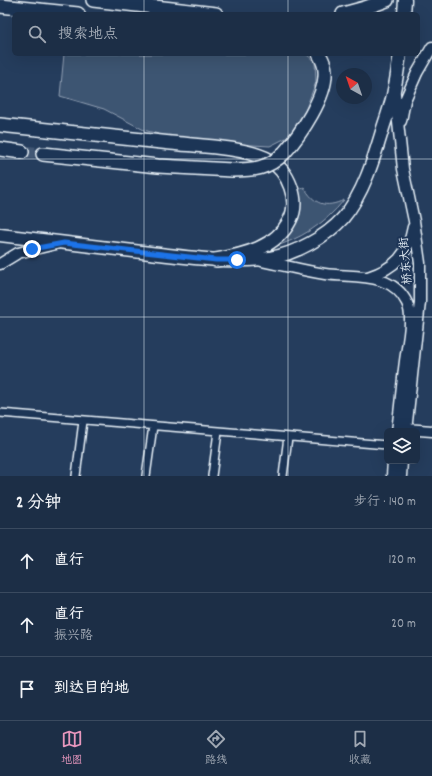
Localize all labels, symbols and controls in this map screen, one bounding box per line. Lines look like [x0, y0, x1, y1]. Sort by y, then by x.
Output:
search box [12, 12, 420, 56]
icon: search [26, 23, 48, 45]
text: 搜索地点 [58, 24, 118, 46]
north arrow [336, 68, 372, 104]
street label: 桥东大街 [396, 236, 417, 286]
route end [23, 240, 41, 258]
route start [228, 251, 246, 269]
map controls [384, 428, 420, 464]
button: layers [384, 428, 420, 464]
text: 2 分钟 [16, 492, 61, 516]
text: 步行 · 140 m [354, 493, 416, 512]
icon: ahead [16, 550, 38, 572]
text: 直行 [54, 550, 84, 572]
text: 120 m [388, 551, 416, 570]
text: 直行 [54, 604, 84, 626]
icon: ahead [16, 614, 38, 636]
text: 20 m [391, 615, 416, 634]
text: 振兴路 [54, 627, 93, 646]
icon: arrive [16, 678, 38, 700]
text: 到达目的地 [54, 678, 129, 700]
tab: 地图 [61, 728, 83, 769]
tab: 路线 [205, 728, 227, 769]
tab: 收藏 [349, 728, 371, 769]

